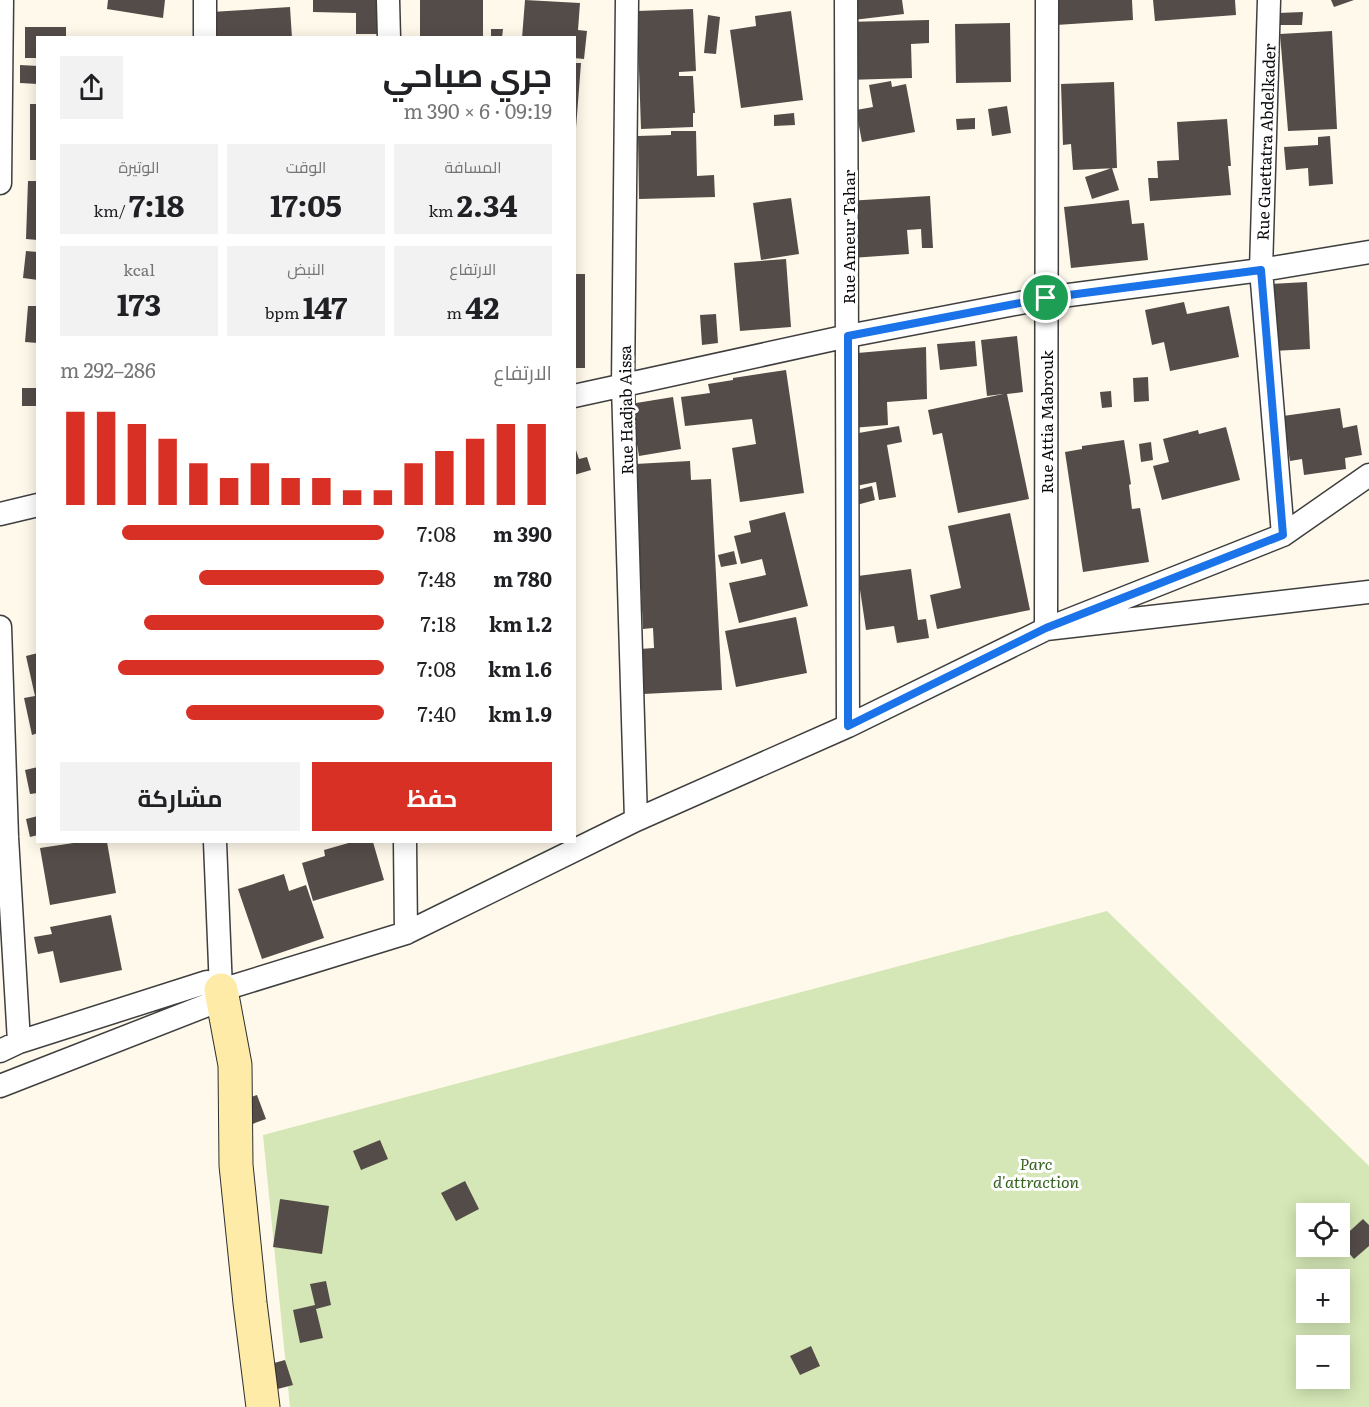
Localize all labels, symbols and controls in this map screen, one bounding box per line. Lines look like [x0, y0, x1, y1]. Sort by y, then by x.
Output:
street label: Rue Guettatra Abdelkader [1250, 43, 1280, 241]
text: جري صباحي [383, 48, 552, 97]
button: share [60, 56, 123, 119]
text: 09:19 · 6 × 390 m [403, 95, 552, 125]
text: الوتيرة [118, 154, 160, 178]
text: الوقت [286, 154, 326, 178]
text: المسافة [445, 154, 501, 178]
street label: Rue Ameur Tahar [836, 169, 860, 304]
text: 7:18 [129, 182, 185, 226]
text: 17:05 [270, 182, 342, 226]
text: 2.34 [457, 182, 518, 226]
text: /km [93, 198, 129, 222]
text: km [428, 198, 457, 222]
text: النبض [287, 256, 325, 280]
text: الارتفاع [450, 256, 496, 280]
text: kcal [123, 257, 155, 281]
pin [1020, 272, 1071, 323]
text: 173 [117, 281, 161, 325]
icon: arrive [1029, 281, 1062, 314]
text: 147 [303, 284, 347, 328]
text: 42 [465, 284, 499, 328]
text: bpm [265, 300, 303, 324]
text: m [447, 300, 465, 324]
street label: Rue Hadjab Aissa [612, 345, 638, 475]
street label: Rue Attia Mabrouk [1034, 350, 1058, 494]
text: 286–292 m [60, 354, 156, 384]
text: الارتفاع [493, 356, 552, 386]
text: 7:08 [417, 518, 456, 548]
text: 390 m [493, 518, 552, 548]
text: 7:48 [418, 563, 456, 593]
text: 780 m [493, 563, 552, 593]
text: 7:18 [420, 608, 456, 638]
text: 1.2 km [489, 608, 552, 638]
text: 7:08 [417, 653, 456, 683]
text: 1.6 km [488, 653, 552, 683]
text: 7:40 [417, 698, 456, 728]
text: 1.9 km [488, 698, 552, 728]
button: مشاركة [60, 762, 300, 831]
button: حفظ [312, 762, 552, 831]
park label: Parc d'attraction [993, 1151, 1080, 1193]
map controls [1296, 1203, 1350, 1389]
button: locate [1296, 1203, 1350, 1257]
button: + [1296, 1269, 1350, 1323]
button: − [1296, 1335, 1350, 1389]

